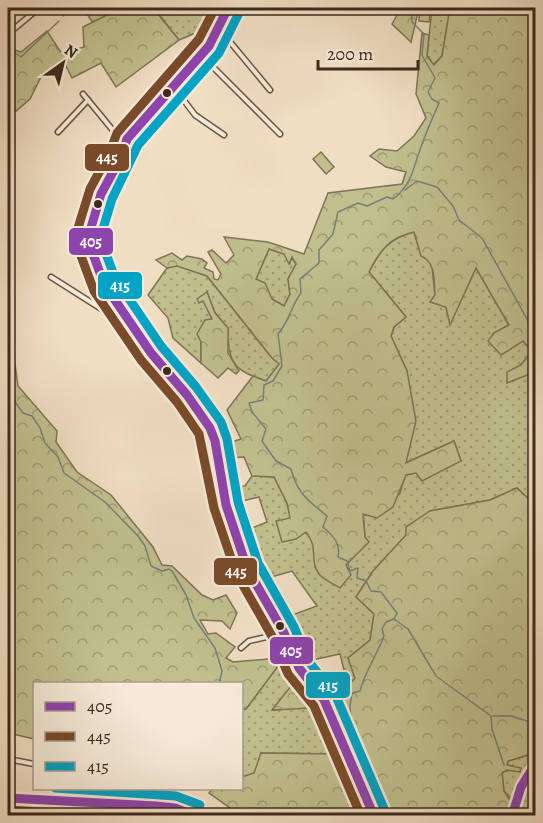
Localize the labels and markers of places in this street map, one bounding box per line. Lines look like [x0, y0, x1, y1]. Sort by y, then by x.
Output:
unlabelled marker [161, 87, 173, 99]
unlabelled marker [92, 198, 104, 210]
unlabelled marker [161, 365, 173, 377]
unlabelled marker [274, 620, 286, 632]

